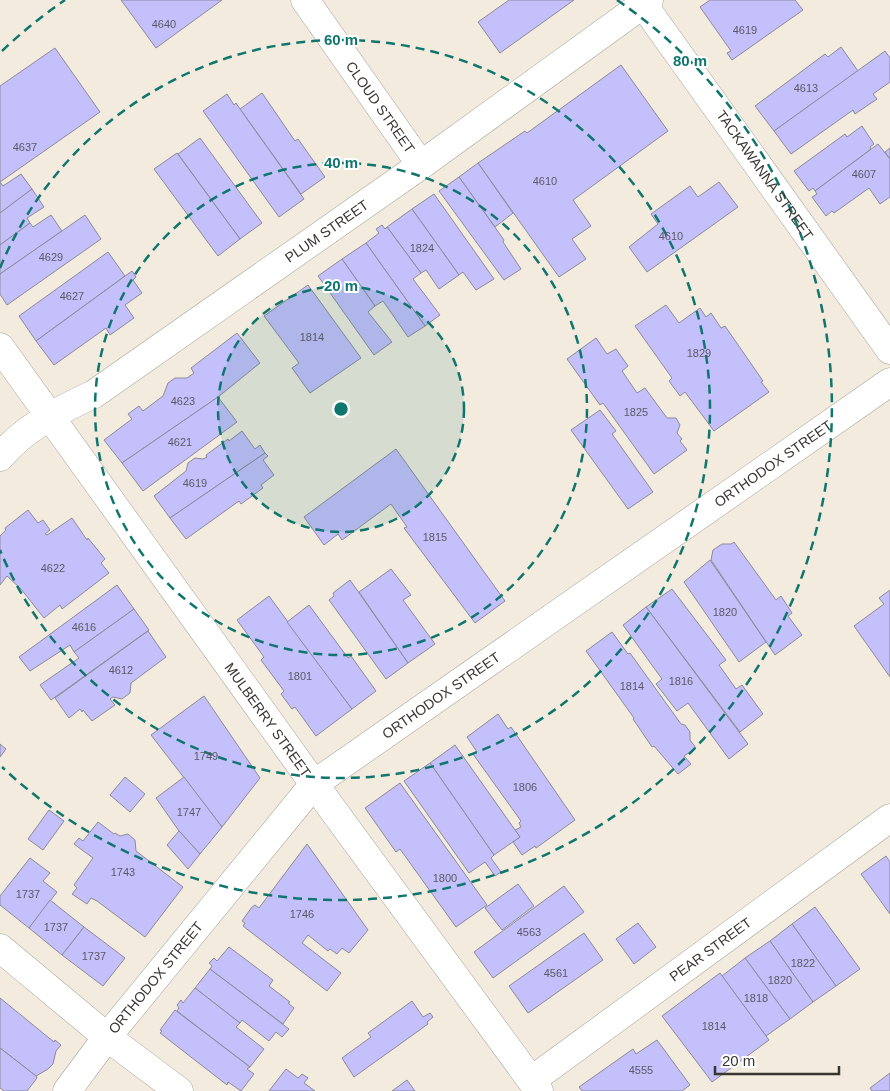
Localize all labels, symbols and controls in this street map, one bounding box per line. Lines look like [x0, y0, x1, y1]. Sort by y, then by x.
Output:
house number: 4640 [152, 18, 176, 30]
house number: 4619 [733, 24, 757, 36]
text: 60 m [324, 31, 358, 48]
text: 80 m [673, 52, 707, 69]
street label: CLOUD STREET [343, 58, 418, 156]
house number: 4613 [794, 82, 818, 94]
street label: TACKAWANNA STREET [713, 107, 817, 243]
house number: 4637 [13, 141, 37, 153]
text: 40 m [324, 154, 358, 171]
house number: 4607 [852, 168, 876, 180]
house number: 4610 [533, 175, 557, 187]
street label: PLUM STREET [282, 196, 372, 266]
house number: 4610 [659, 230, 683, 242]
house number: 1824 [410, 242, 434, 254]
house number: 4629 [39, 251, 63, 263]
text: 20 m [324, 277, 358, 294]
house number: 4627 [60, 290, 84, 302]
house number: 1814 [300, 331, 324, 343]
house number: 1829 [687, 347, 711, 359]
house number: 4623 [171, 395, 195, 407]
centre of rings [332, 400, 350, 418]
house number: 1825 [624, 406, 648, 418]
street label: ORTHODOX STREET [711, 417, 835, 510]
house number: 4621 [168, 436, 192, 448]
house number: 4619 [183, 477, 207, 489]
house number: 1815 [423, 531, 447, 543]
house number: 4622 [41, 562, 65, 574]
house number: 1820 [713, 606, 737, 618]
house number: 4616 [72, 621, 96, 633]
street label: ORTHODOX STREET [379, 649, 503, 742]
street label: MULBERRY STREET [222, 660, 314, 780]
house number: 4612 [109, 664, 133, 676]
house number: 1801 [288, 670, 312, 682]
house number: 1816 [669, 675, 693, 687]
house number: 1814 [620, 680, 644, 692]
house number: 1749 [194, 750, 218, 762]
house number: 1806 [513, 781, 537, 793]
house number: 1747 [177, 806, 201, 818]
house number: 1743 [111, 866, 135, 878]
house number: 1800 [433, 872, 457, 884]
house number: 1737 [16, 888, 40, 900]
house number: 1746 [290, 908, 314, 920]
street label: PEAR STREET [666, 914, 755, 985]
street label: ORTHODOX STREET [105, 918, 206, 1037]
house number: 1737 [44, 921, 68, 933]
house number: 4563 [517, 926, 541, 938]
house number: 1737 [82, 950, 106, 962]
house number: 1822 [791, 957, 815, 969]
house number: 4561 [544, 967, 568, 979]
house number: 1820 [768, 974, 792, 986]
house number: 1818 [744, 992, 768, 1004]
house number: 1814 [702, 1020, 726, 1032]
scale bar [715, 1044, 839, 1076]
text: 20 m [722, 1052, 755, 1069]
house number: 4555 [629, 1064, 653, 1076]

